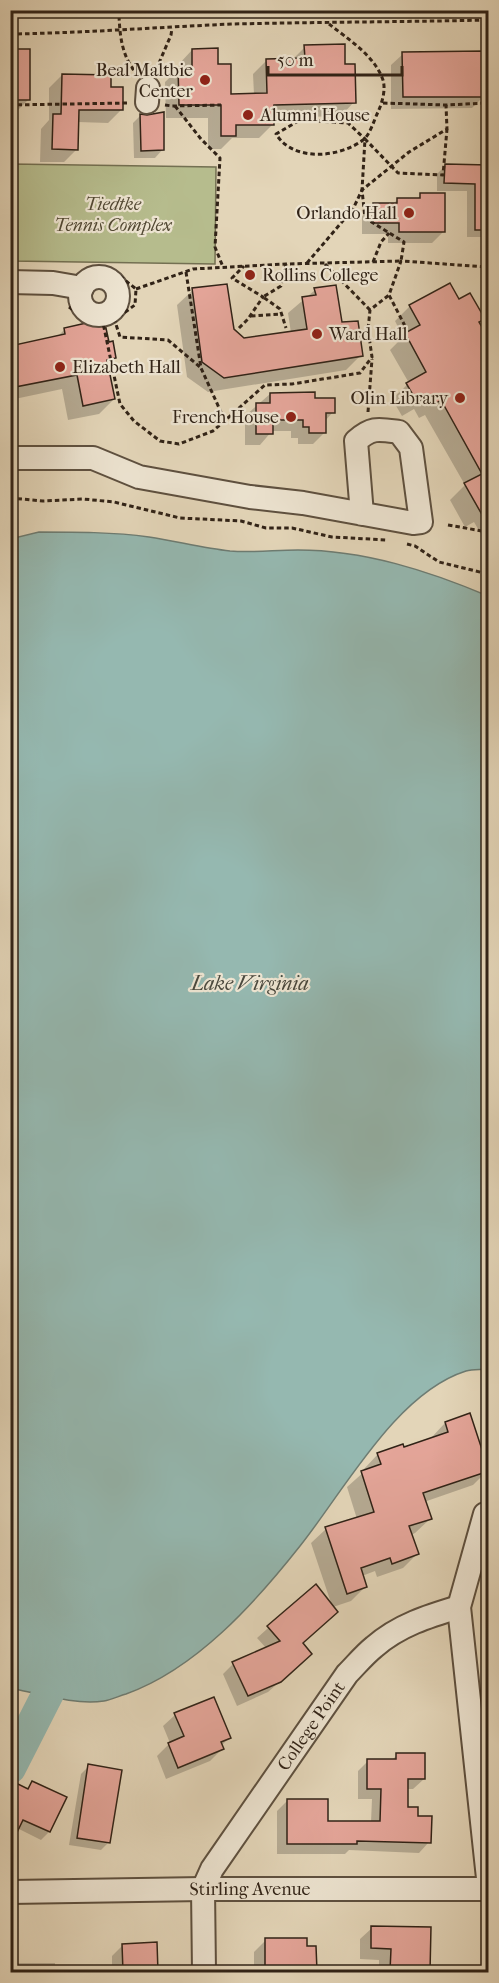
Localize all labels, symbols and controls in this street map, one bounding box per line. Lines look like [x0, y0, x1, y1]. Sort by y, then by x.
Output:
scale bar [268, 39, 402, 77]
text: 50 m [277, 50, 314, 71]
place label: Beal Maltbie Center [96, 60, 193, 102]
marker: Beal Maltbie Center [198, 73, 212, 87]
place label: Alumni House [259, 105, 370, 126]
marker: Alumni House [241, 108, 255, 122]
park label: Tiedtke Tennis Complex [54, 194, 173, 236]
place label: Orlando Hall [296, 203, 397, 224]
marker: Orlando Hall [402, 206, 416, 220]
place label: Rollins College [262, 265, 378, 286]
marker: Rollins College [243, 268, 257, 282]
place label: Ward Hall [328, 324, 407, 345]
marker: Ward Hall [310, 327, 324, 341]
place label: Elizabeth Hall [72, 357, 181, 378]
marker: Elizabeth Hall [53, 360, 67, 374]
place label: Olin Library [351, 388, 449, 409]
marker: Olin Library [453, 391, 467, 405]
place label: French House [172, 407, 279, 428]
marker: French House [284, 410, 298, 424]
water label: Lake Virginia [189, 972, 309, 995]
street label: College Point [273, 1677, 350, 1775]
street label: Stirling Avenue [189, 1879, 311, 1900]

